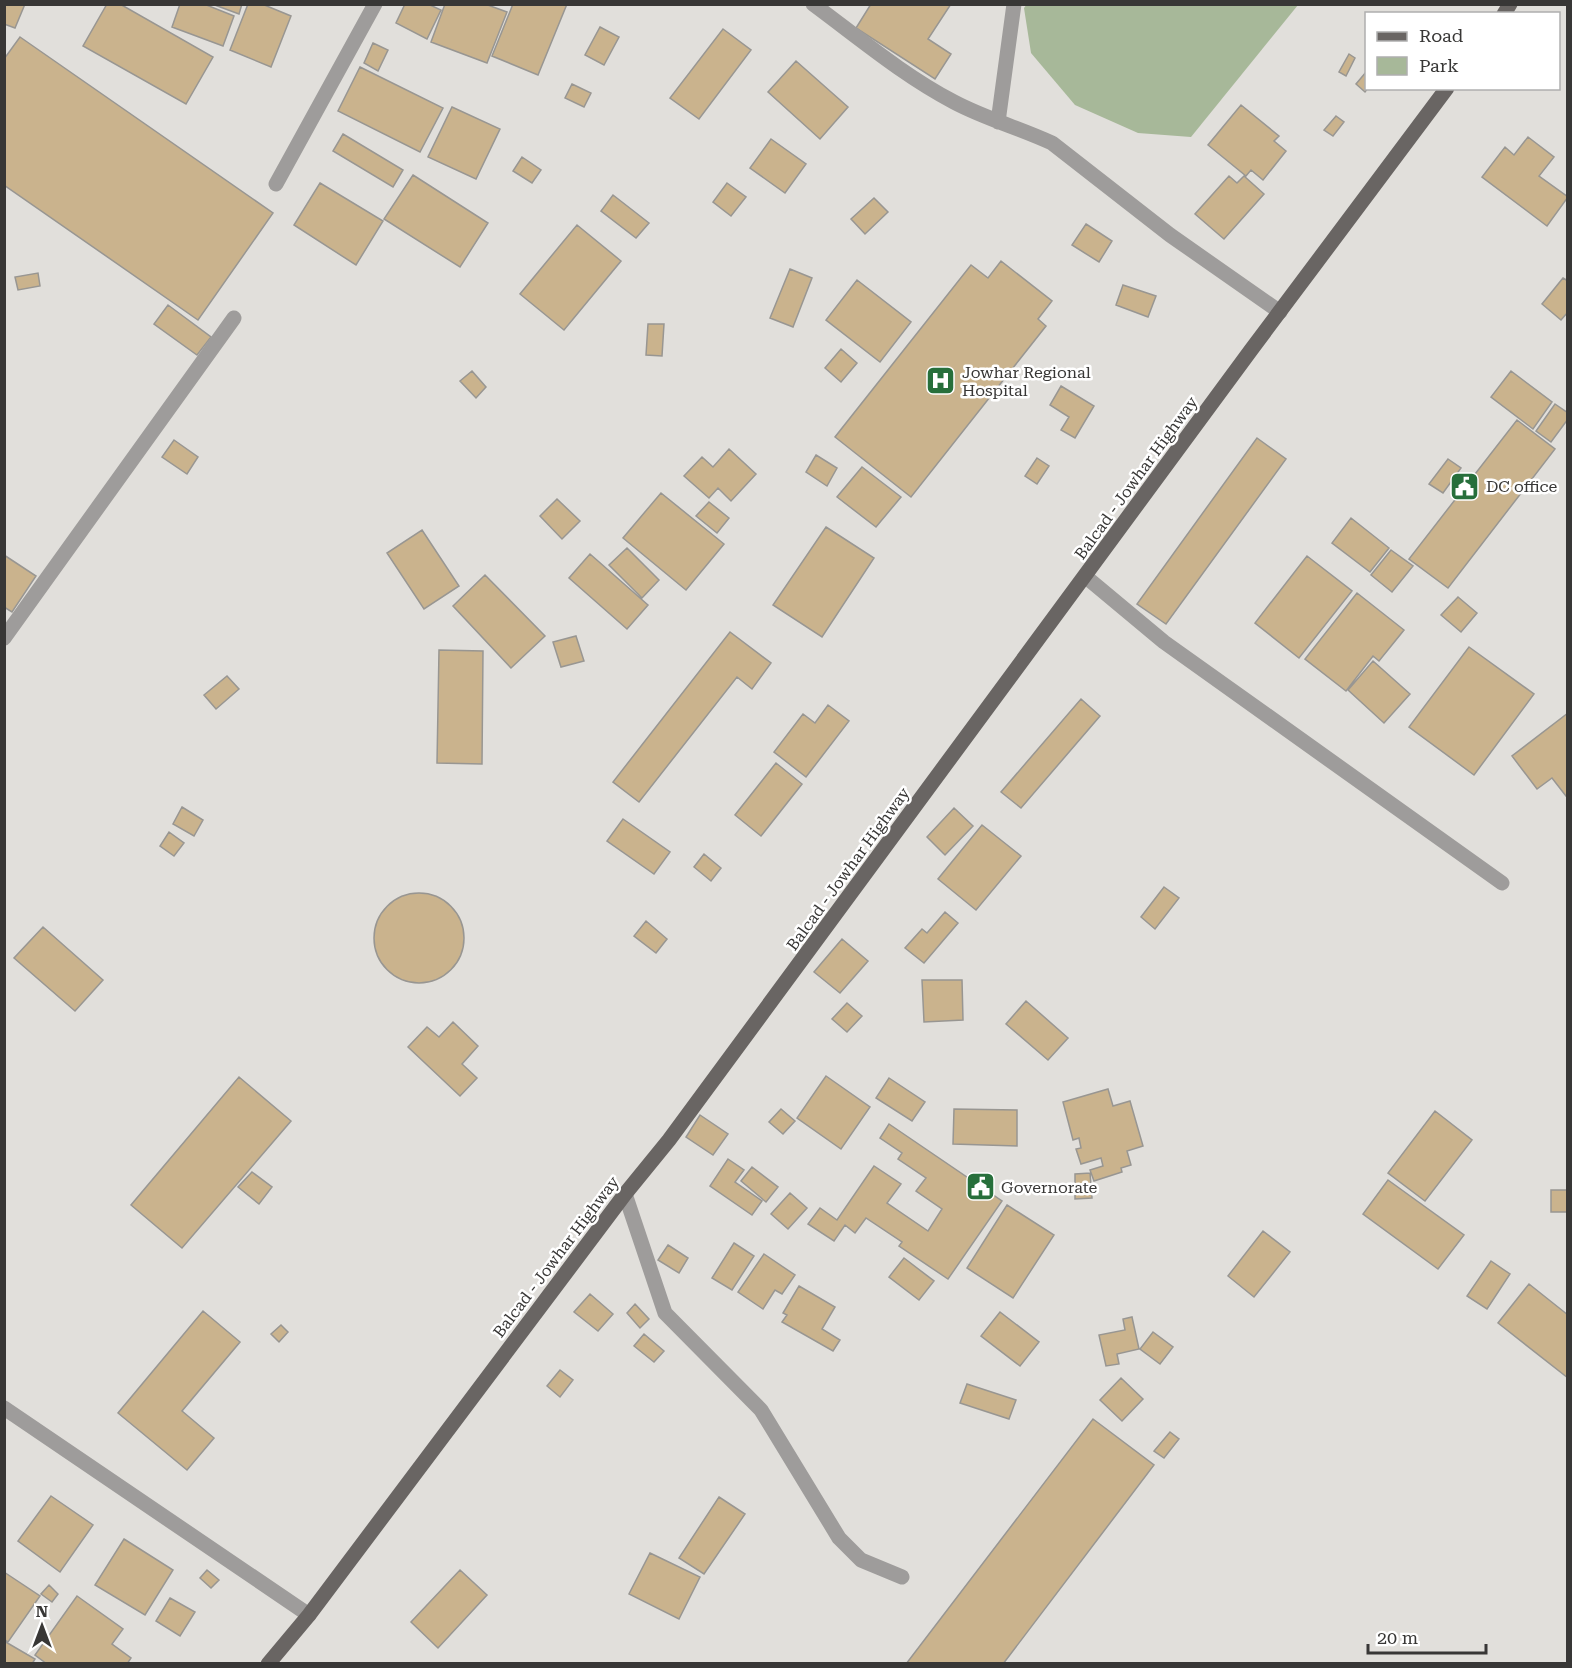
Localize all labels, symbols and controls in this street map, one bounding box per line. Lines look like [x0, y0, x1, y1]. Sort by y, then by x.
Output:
legend [1365, 12, 1560, 90]
text: Road [1419, 25, 1464, 46]
text: Park [1419, 55, 1459, 76]
place label: Jowhar Regional Hospital [962, 363, 1091, 400]
hospital icon: Jowhar Regional Hospital [925, 365, 957, 397]
street label: Balcad - Jowhar Highway [1071, 392, 1202, 563]
public building icon: DC office [1449, 470, 1481, 502]
place label: DC office [1486, 477, 1558, 496]
street label: Balcad - Jowhar Highway [783, 783, 914, 954]
public building icon: Governorate [964, 1171, 996, 1203]
street label: Balcad - Jowhar Highway [489, 1172, 623, 1341]
place label: Governorate [1001, 1178, 1097, 1197]
north arrow [12, 1596, 72, 1656]
text: N [36, 1602, 48, 1621]
scale bar [1368, 1617, 1486, 1655]
text: 20 m [1377, 1627, 1418, 1648]

